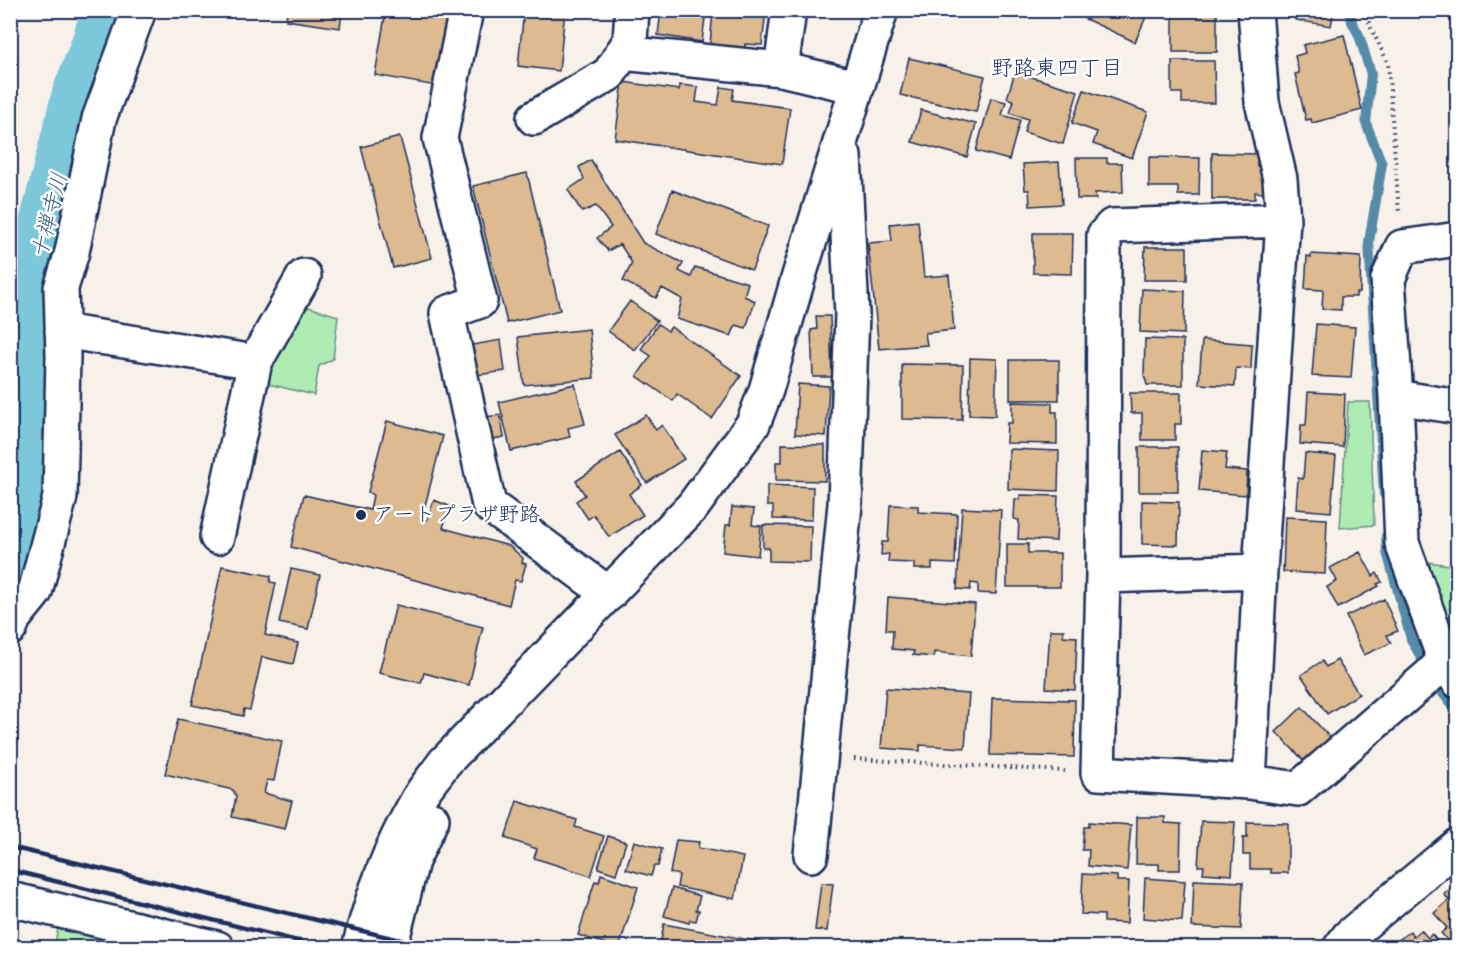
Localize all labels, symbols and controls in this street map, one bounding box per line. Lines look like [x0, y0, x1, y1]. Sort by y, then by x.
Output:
district label: 野路東四丁目 [991, 52, 1123, 87]
water label: 十禅寺川 [23, 169, 79, 263]
place label: アートプラザ野路 [373, 499, 540, 532]
marker: アートプラザ野路 [354, 508, 368, 522]

